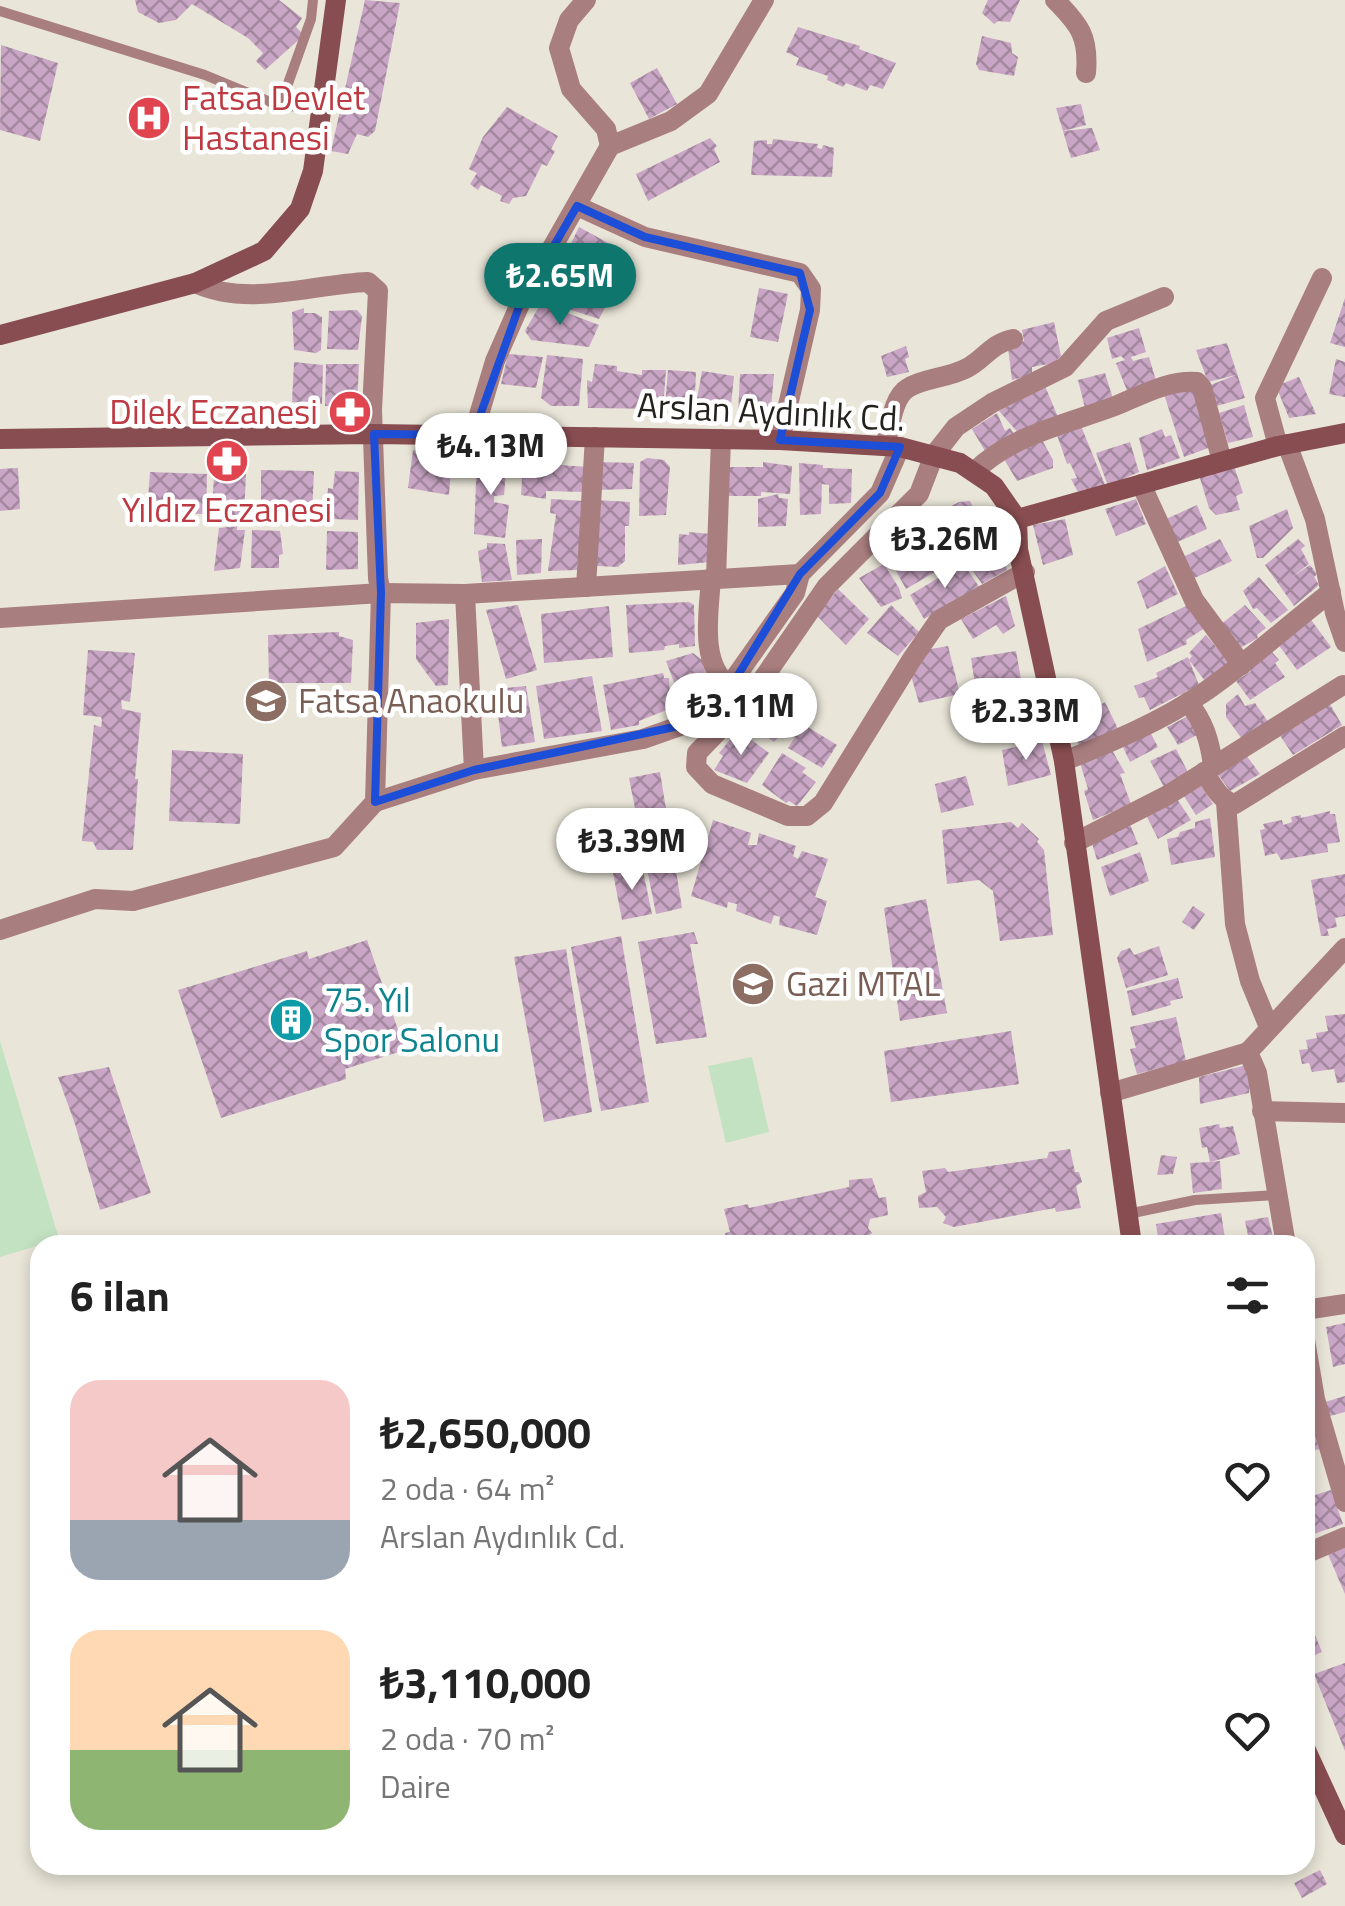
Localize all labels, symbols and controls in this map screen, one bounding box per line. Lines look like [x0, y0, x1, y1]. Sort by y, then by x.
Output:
place label: Fatsa Devlet Hastanesi [182, 70, 365, 164]
hospital icon: Fatsa Devlet Hastanesi [126, 95, 172, 141]
pin: ₺2.65M [479, 243, 641, 328]
text: ₺2.65M [506, 251, 614, 299]
street label: Arslan Aydınlık Cd. [636, 377, 906, 445]
place label: Dilek Eczanesi [109, 384, 318, 438]
pharmacy icon: Dilek Eczanesi [327, 389, 373, 435]
pin: ₺4.13M [410, 413, 572, 498]
text: ₺4.13M [437, 421, 545, 469]
pharmacy icon: Yıldız Eczanesi [204, 438, 250, 484]
place label: Yıldız Eczanesi [122, 482, 332, 536]
pin: ₺3.26M [864, 506, 1026, 591]
text: ₺3.26M [891, 514, 999, 562]
place label: Fatsa Anaokulu [298, 673, 524, 727]
pin: ₺3.11M [660, 673, 822, 758]
school or university icon: Fatsa Anaokulu [243, 678, 289, 724]
pin: ₺2.33M [945, 678, 1107, 763]
text: ₺3.11M [687, 681, 795, 729]
text: ₺2.33M [972, 686, 1080, 734]
pin: ₺3.39M [551, 808, 713, 893]
text: ₺3.39M [578, 816, 686, 864]
place label: Gazi MTAL [786, 956, 940, 1010]
school or university icon: Gazi MTAL [730, 961, 776, 1007]
place label: 75. Yıl Spor Salonu [324, 972, 500, 1066]
building icon: 75. Yıl Spor Salonu [268, 997, 314, 1043]
text: 6 ilan [70, 1263, 170, 1327]
icon: filters [1220, 1268, 1275, 1323]
text: ₺2,650,000 [380, 1400, 591, 1464]
icon: home [150, 1420, 270, 1540]
icon: heart [1220, 1453, 1275, 1508]
text: 2 oda · 64 m² [380, 1464, 554, 1512]
text: Arslan Aydınlık Cd. [380, 1512, 625, 1560]
text: ₺3,110,000 [380, 1650, 591, 1714]
icon: home [150, 1670, 270, 1790]
icon: heart [1220, 1703, 1275, 1758]
text: 2 oda · 70 m² [380, 1714, 554, 1762]
text: Daire [380, 1762, 451, 1810]

